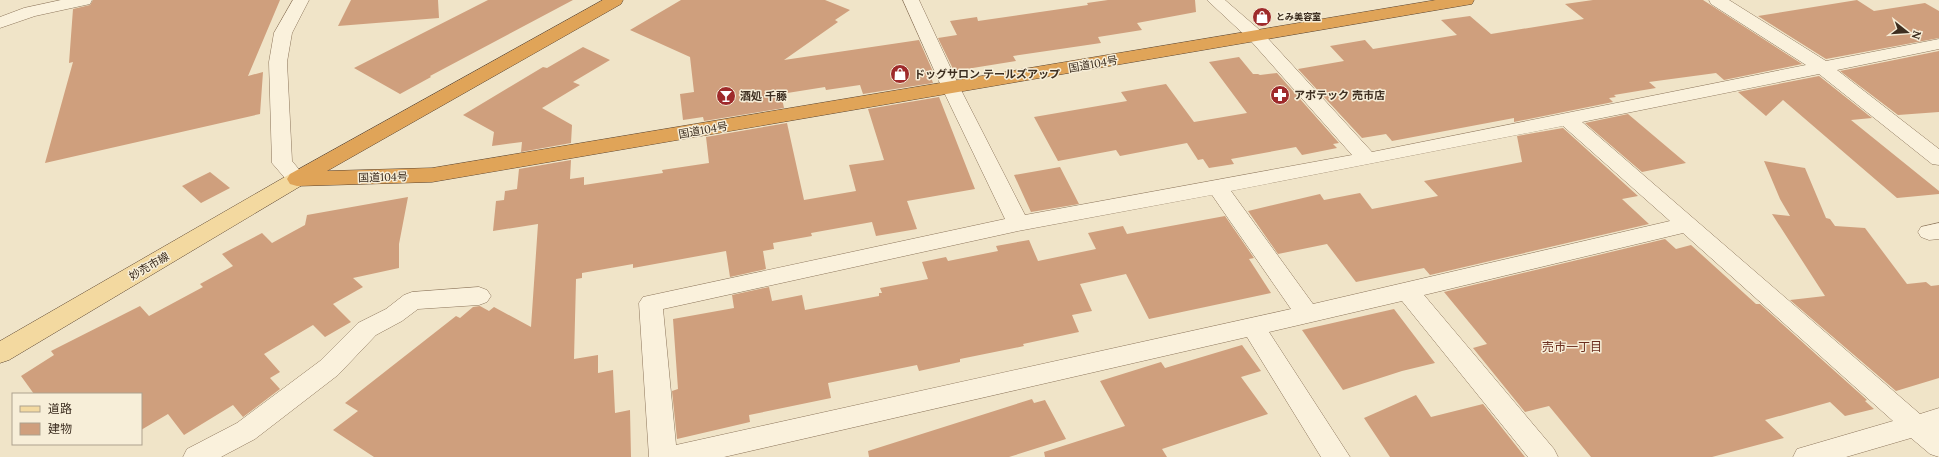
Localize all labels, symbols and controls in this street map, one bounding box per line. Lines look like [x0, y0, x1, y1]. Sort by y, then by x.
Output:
shop icon: とみ美容室 [1251, 6, 1273, 28]
place label: とみ美容室 [1276, 11, 1321, 22]
north arrow [1887, 12, 1927, 52]
text: N [1908, 29, 1925, 42]
street label: 国道104号 [1067, 53, 1119, 75]
shop icon: ドッグサロン テールズアップ [889, 63, 911, 85]
place label: ドッグサロン テールズアップ [914, 67, 1060, 81]
pharmacy icon: アポテック 売市店 [1269, 84, 1291, 106]
bar icon: 酒処 千藤 [715, 85, 737, 107]
place label: アポテック 売市店 [1294, 88, 1385, 102]
place label: 酒処 千藤 [740, 89, 787, 103]
street label: 国道104号 [677, 119, 729, 141]
street label: 国道104号 [358, 169, 408, 185]
street label: 妙売市線 [126, 249, 172, 283]
district label: 売市一丁目 [1542, 339, 1602, 354]
legend [12, 393, 142, 445]
text: 道路 [48, 401, 72, 416]
text: 建物 [48, 421, 72, 436]

